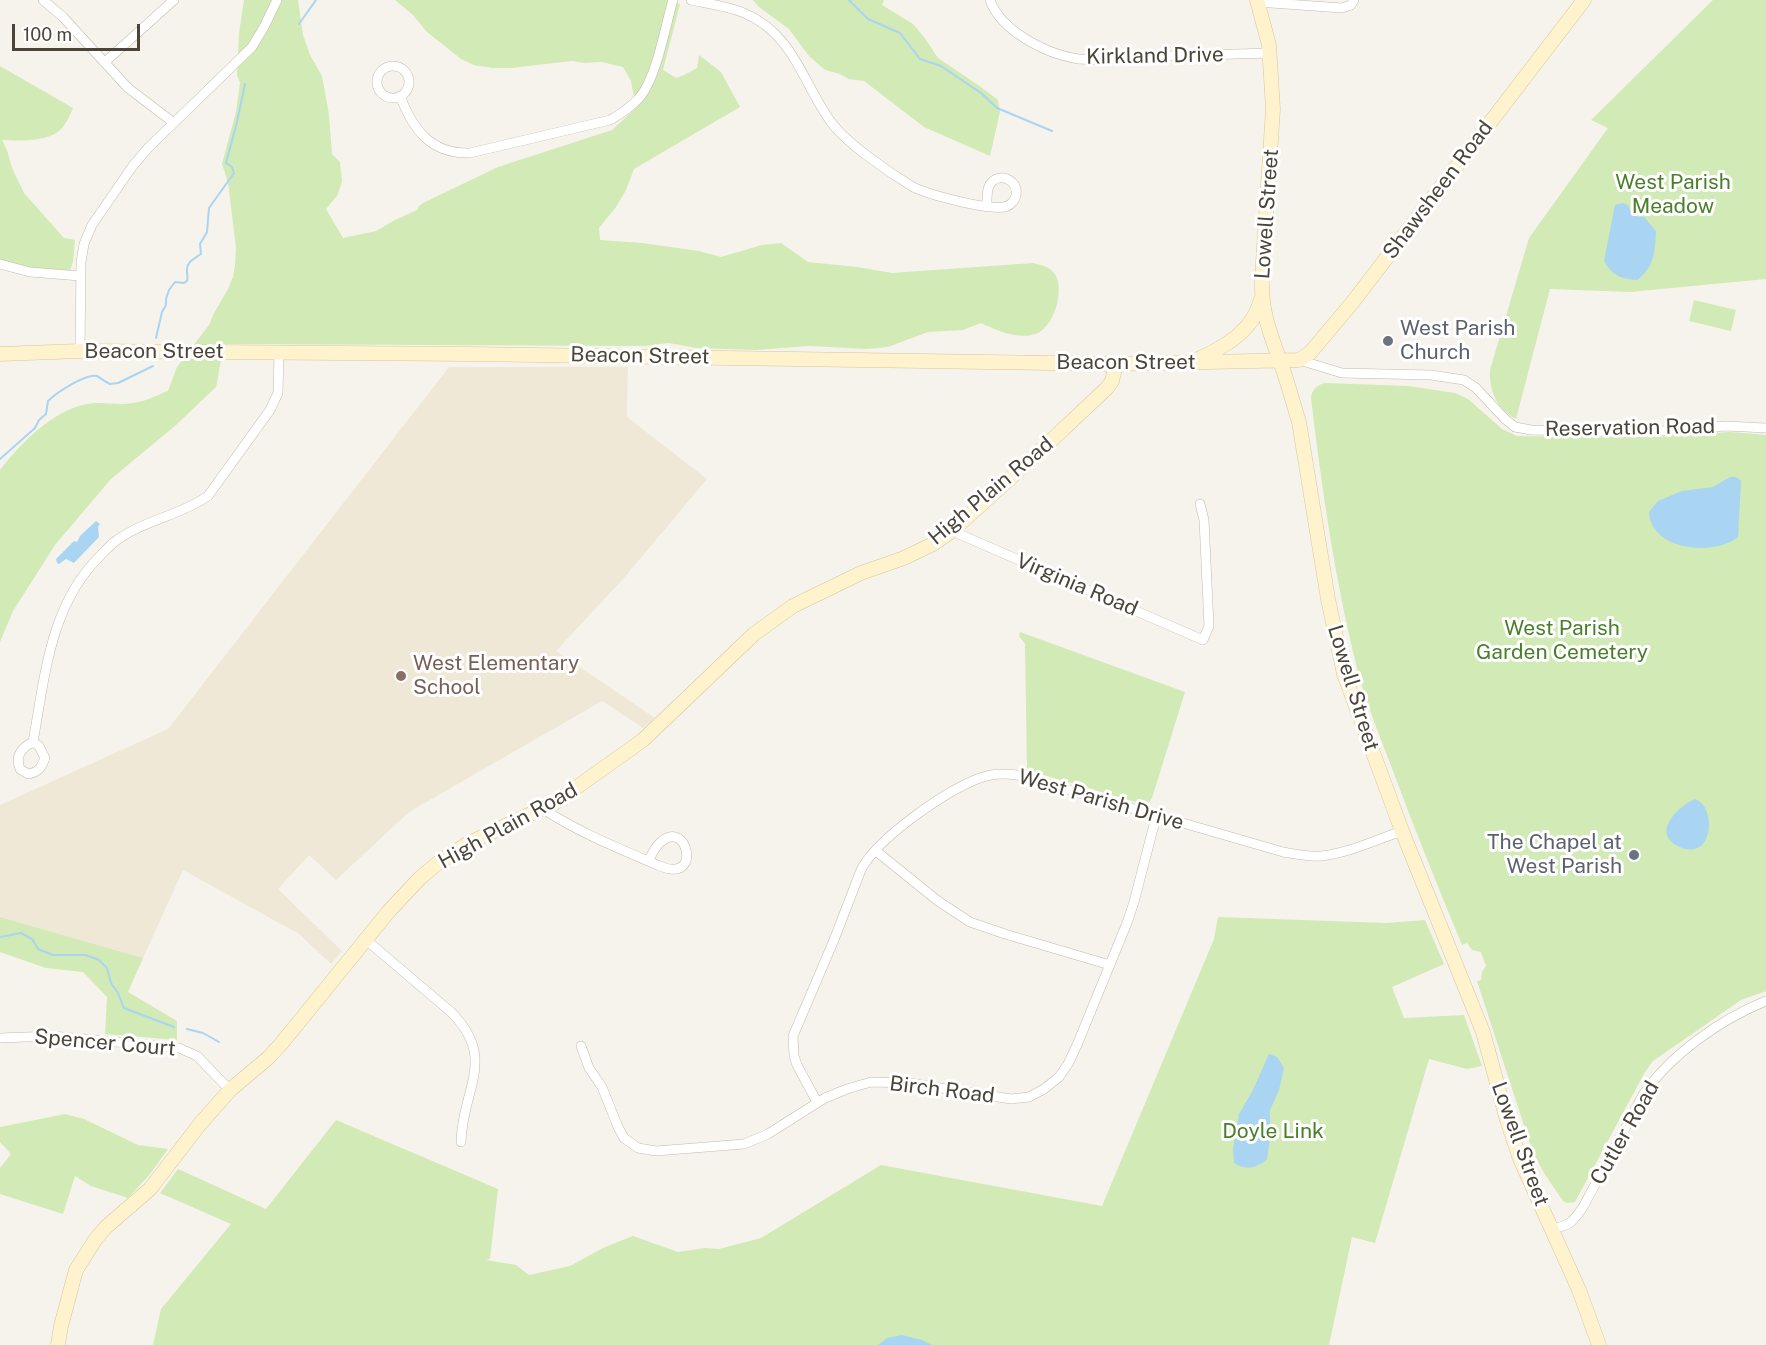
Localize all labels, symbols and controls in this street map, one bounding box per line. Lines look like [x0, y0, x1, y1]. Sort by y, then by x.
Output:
scale bar [15, 12, 142, 50]
text: 100 m [23, 24, 72, 45]
street label: Kirkland Drive [1086, 42, 1224, 70]
street label: Shawsheen Road [1378, 116, 1498, 264]
street label: Lowell Street [1250, 148, 1284, 280]
park label: West Parish Meadow [1615, 170, 1731, 220]
place label: West Parish Church [1400, 316, 1515, 366]
marker: West Parish Church [1381, 334, 1395, 348]
street label: Beacon Street [84, 339, 224, 365]
street label: Beacon Street [570, 342, 710, 370]
street label: Beacon Street [1056, 350, 1196, 376]
street label: Reservation Road [1545, 414, 1715, 442]
street label: High Plain Road [924, 432, 1058, 550]
street label: Virginia Road [1012, 548, 1142, 622]
park label: West Parish Garden Cemetery [1476, 616, 1648, 666]
street label: Lowell Street [1322, 622, 1384, 754]
place label: West Elementary School [413, 651, 579, 701]
marker: West Elementary School [394, 669, 408, 683]
street label: West Parish Drive [1015, 764, 1187, 836]
street label: High Plain Road [434, 777, 582, 875]
place label: The Chapel at West Parish [1487, 830, 1622, 880]
marker: The Chapel at West Parish [1627, 848, 1641, 862]
street label: Spencer Court [33, 1024, 177, 1062]
street label: Birch Road [888, 1071, 996, 1109]
street label: Cutler Road [1585, 1077, 1665, 1189]
street label: Lowell Street [1486, 1078, 1554, 1210]
park label: Doyle Link [1222, 1119, 1324, 1145]

